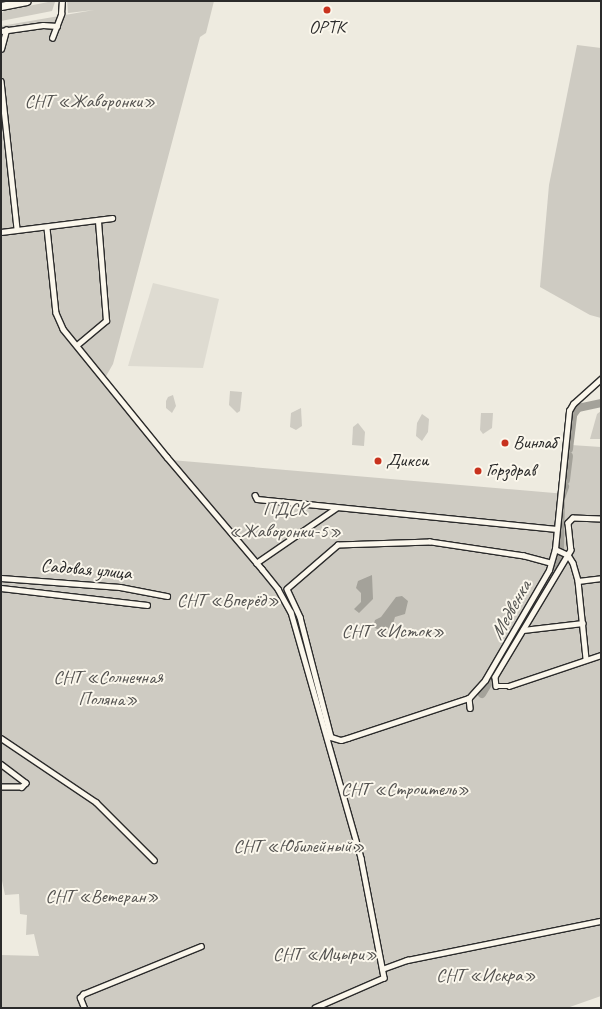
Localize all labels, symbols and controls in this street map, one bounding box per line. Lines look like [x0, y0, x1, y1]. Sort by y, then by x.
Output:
marker: ОРТК [322, 5, 332, 15]
place label: ОРТК [309, 17, 345, 39]
park label: СНТ «Жаворонки» [24, 91, 156, 113]
place label: Винлаб [513, 432, 556, 454]
marker: Винлаб [500, 438, 510, 448]
place label: Дикси [386, 450, 429, 472]
marker: Дикси [373, 456, 383, 466]
place label: Горздрав [486, 460, 535, 482]
marker: Горздрав [473, 466, 483, 476]
park label: ПДСК «Жаворонки-5» [229, 499, 341, 543]
street label: Садовая улица [39, 555, 133, 585]
water label: Медвенка [484, 576, 536, 644]
park label: СНТ «Вперёд» [177, 590, 279, 612]
park label: СНТ «Исток» [342, 621, 444, 643]
park label: СНТ «Солнечная Поляна» [53, 667, 163, 711]
park label: СНТ «Строитель» [341, 779, 469, 801]
park label: СНТ «Юбилейный» [233, 836, 365, 858]
park label: СНТ «Ветеран» [45, 886, 159, 908]
park label: СНТ «Мцыри» [273, 944, 377, 966]
park label: СНТ «Искра» [436, 965, 536, 987]

